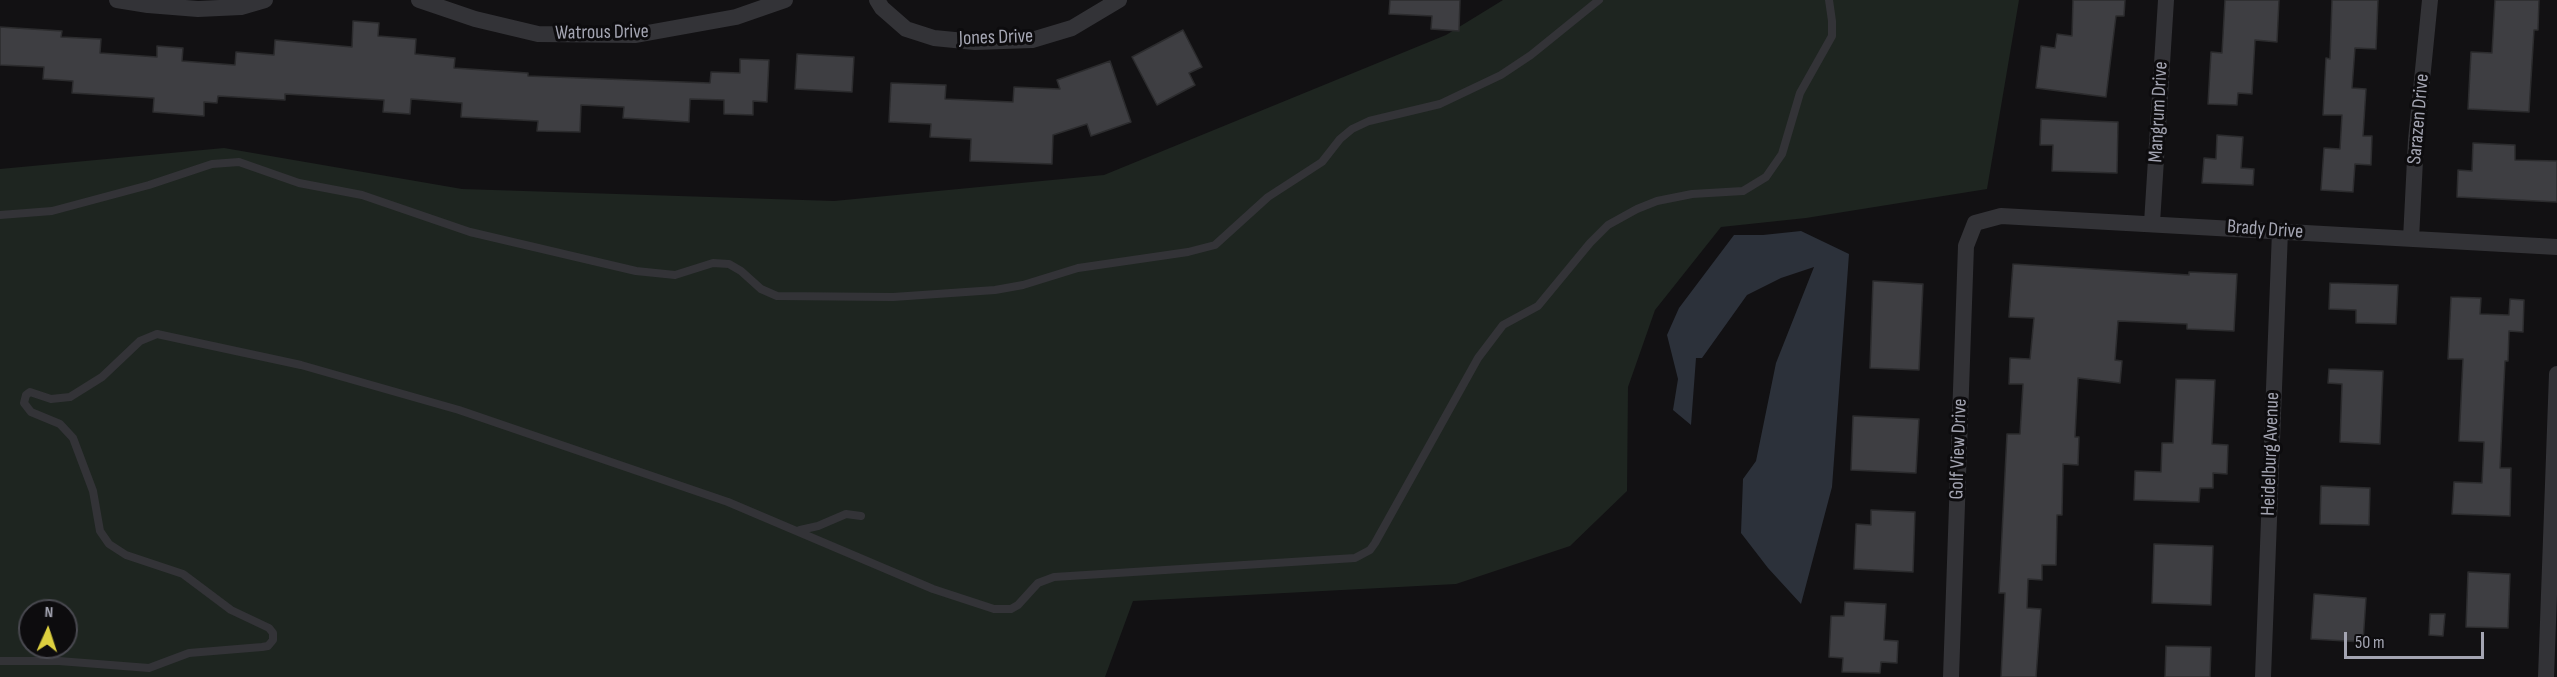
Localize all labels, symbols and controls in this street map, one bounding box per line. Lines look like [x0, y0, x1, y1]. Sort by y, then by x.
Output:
street label: Watrous Drive [555, 20, 649, 46]
street label: Jones Drive [958, 25, 1034, 51]
street label: Mangrum Drive [2144, 61, 2174, 163]
street label: Sarazen Drive [2403, 73, 2435, 165]
street label: Brady Drive [2226, 215, 2304, 245]
street label: Heidelburg Avenue [2257, 392, 2285, 516]
street label: Golf View Drive [1945, 398, 1973, 500]
north arrow [18, 599, 78, 659]
text: N [44, 603, 54, 622]
scale bar [2347, 620, 2486, 658]
text: 50 m [2355, 632, 2385, 653]

